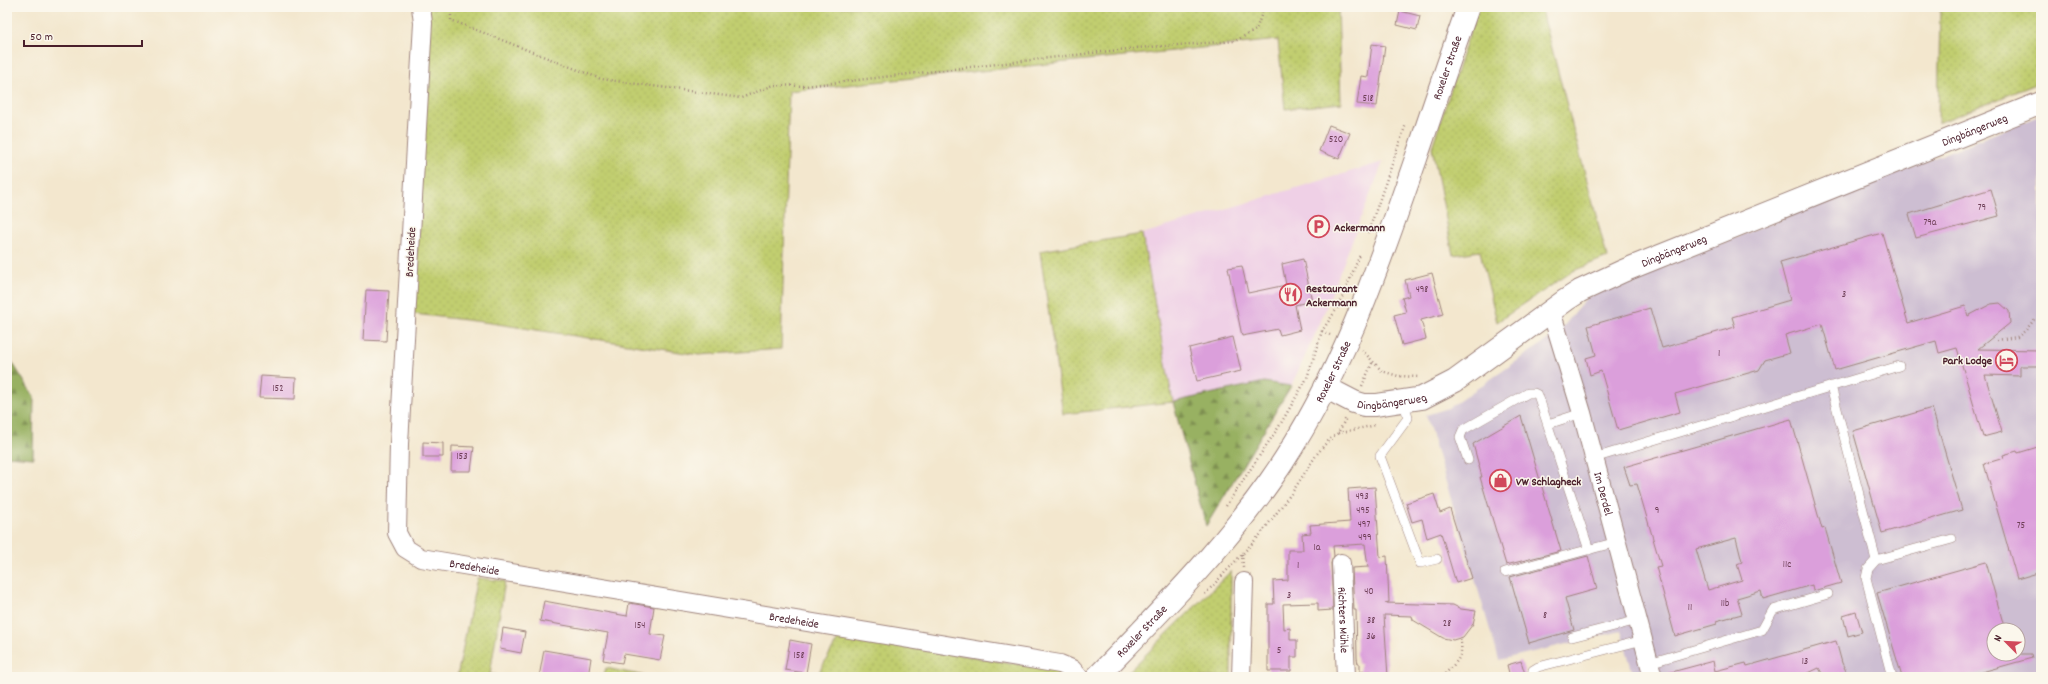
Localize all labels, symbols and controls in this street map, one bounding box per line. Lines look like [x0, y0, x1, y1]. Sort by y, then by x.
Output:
scale bar [24, 22, 142, 48]
text: 50 m [30, 29, 53, 46]
street label: Roxeler Straße [1429, 34, 1467, 102]
house number: 518 [1363, 92, 1373, 106]
street label: Dingbängerweg [1940, 110, 2010, 152]
house number: 520 [1329, 133, 1343, 147]
house number: 79 [1978, 201, 1986, 215]
parking icon: Ackermann [1306, 214, 1332, 240]
house number: 79a [1923, 216, 1937, 230]
place label: Ackermann [1334, 220, 1385, 237]
street label: Bredeheide [402, 227, 421, 278]
street label: Dingbängerweg [1639, 231, 1710, 273]
place label: Restaurant Ackermann [1306, 281, 1358, 312]
restaurant icon: Restaurant Ackermann [1278, 282, 1304, 308]
house number: 498 [1416, 283, 1428, 297]
house number: 3 [1842, 288, 1846, 302]
street label: Roxeler Straße [1312, 338, 1356, 406]
house number: 1 [1718, 347, 1720, 361]
hotel icon: Park Lodge [1994, 347, 2020, 373]
place label: Park Lodge [1942, 353, 1993, 370]
house number: 152 [272, 382, 284, 396]
street label: Dingbängerweg [1355, 390, 1430, 415]
house number: 153 [456, 450, 468, 464]
shop icon: VW Schlagheck [1488, 468, 1514, 494]
street label: Im Derdel [1588, 470, 1616, 518]
place label: VW Schlagheck [1516, 474, 1581, 491]
house number: 493 [1355, 490, 1369, 504]
house number: 495 [1356, 504, 1370, 518]
house number: 9 [1655, 504, 1659, 518]
house number: 497 [1358, 518, 1370, 532]
house number: 75 [2017, 519, 2026, 533]
house number: 499 [1358, 531, 1372, 545]
house number: 1a [1314, 541, 1321, 555]
street label: Bredeheide [448, 556, 501, 581]
house number: 11c [1783, 558, 1791, 572]
house number: 1 [1297, 559, 1299, 573]
house number: 40 [1364, 585, 1374, 599]
street label: Richters Mühle [1332, 587, 1352, 653]
house number: 3 [1287, 589, 1291, 603]
house number: 11b [1721, 597, 1729, 611]
house number: 11 [1688, 601, 1692, 615]
street label: Roxeler Straße [1113, 602, 1172, 662]
street label: Bredeheide [768, 609, 820, 634]
house number: 8 [1543, 609, 1547, 623]
house number: 38 [1367, 614, 1375, 628]
house number: 28 [1443, 617, 1451, 631]
house number: 154 [635, 619, 645, 633]
north arrow [1986, 622, 2026, 662]
house number: 36 [1366, 630, 1376, 644]
text: N [1990, 632, 2007, 644]
house number: 5 [1277, 644, 1282, 658]
house number: 158 [794, 649, 804, 663]
house number: 13 [1802, 655, 1808, 669]

